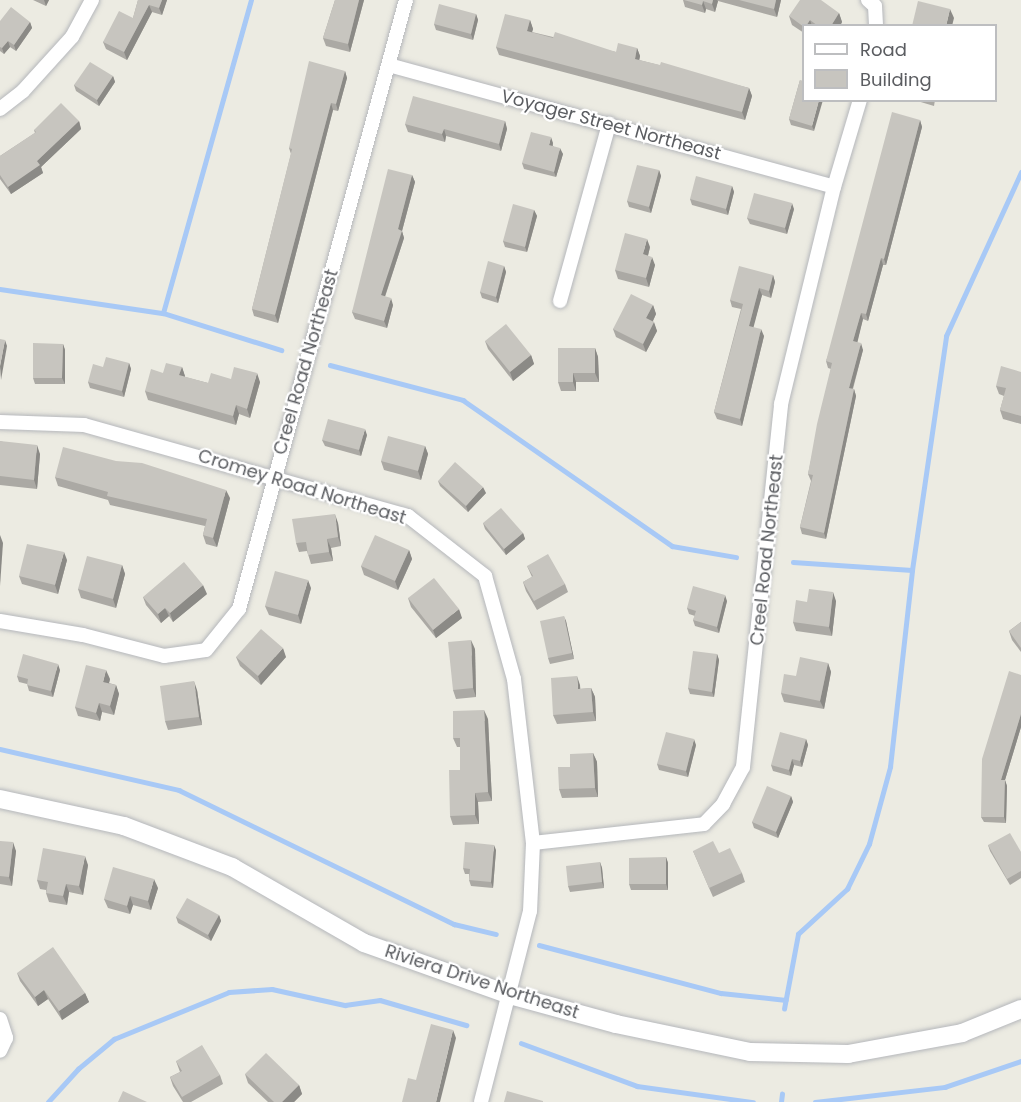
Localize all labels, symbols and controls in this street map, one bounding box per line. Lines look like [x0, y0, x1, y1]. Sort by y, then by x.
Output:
legend [802, 24, 997, 102]
text: Road [860, 37, 907, 62]
text: Building [860, 67, 932, 92]
street label: Voyager Street Northeast [499, 85, 723, 165]
street label: Creel Road Northeast [269, 267, 343, 457]
street label: Cromey Road Northeast [195, 445, 409, 529]
street label: Creel Road Northeast [746, 453, 788, 647]
street label: Riviera Drive Northeast [382, 940, 582, 1024]

